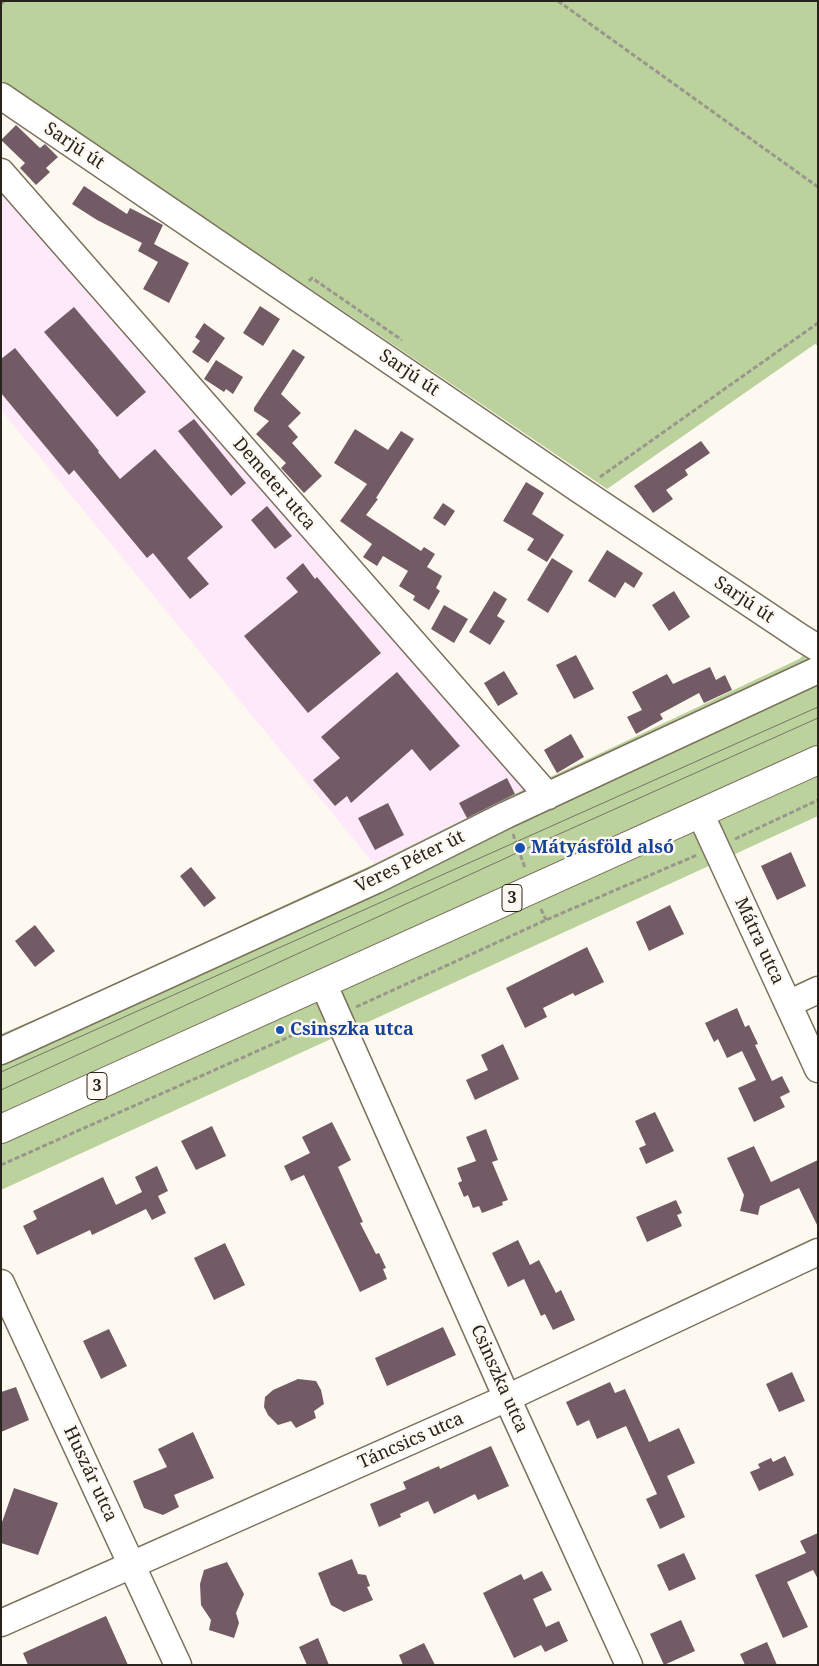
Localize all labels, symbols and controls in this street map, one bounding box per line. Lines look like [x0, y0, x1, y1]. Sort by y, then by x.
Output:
street label: Sarjú út [40, 118, 108, 174]
street label: Sarjú út [375, 345, 443, 401]
street label: Demeter utca [228, 433, 320, 535]
street label: Sarjú út [710, 572, 778, 628]
street label: Veres Péter út [352, 826, 468, 898]
place label: Mátyásföld alsó [531, 837, 674, 859]
marker: Mátyásföld alsó [513, 841, 527, 855]
road number: 3 [502, 884, 522, 911]
street label: Mátra utca [730, 894, 788, 988]
place label: Csinszka utca [290, 1019, 414, 1041]
marker: Csinszka utca [274, 1024, 286, 1036]
road number: 3 [87, 1072, 107, 1100]
street label: Csinszka utca [466, 1322, 532, 1436]
street label: Táncsics utca [355, 1408, 467, 1474]
street label: Huszár utca [58, 1423, 122, 1525]

